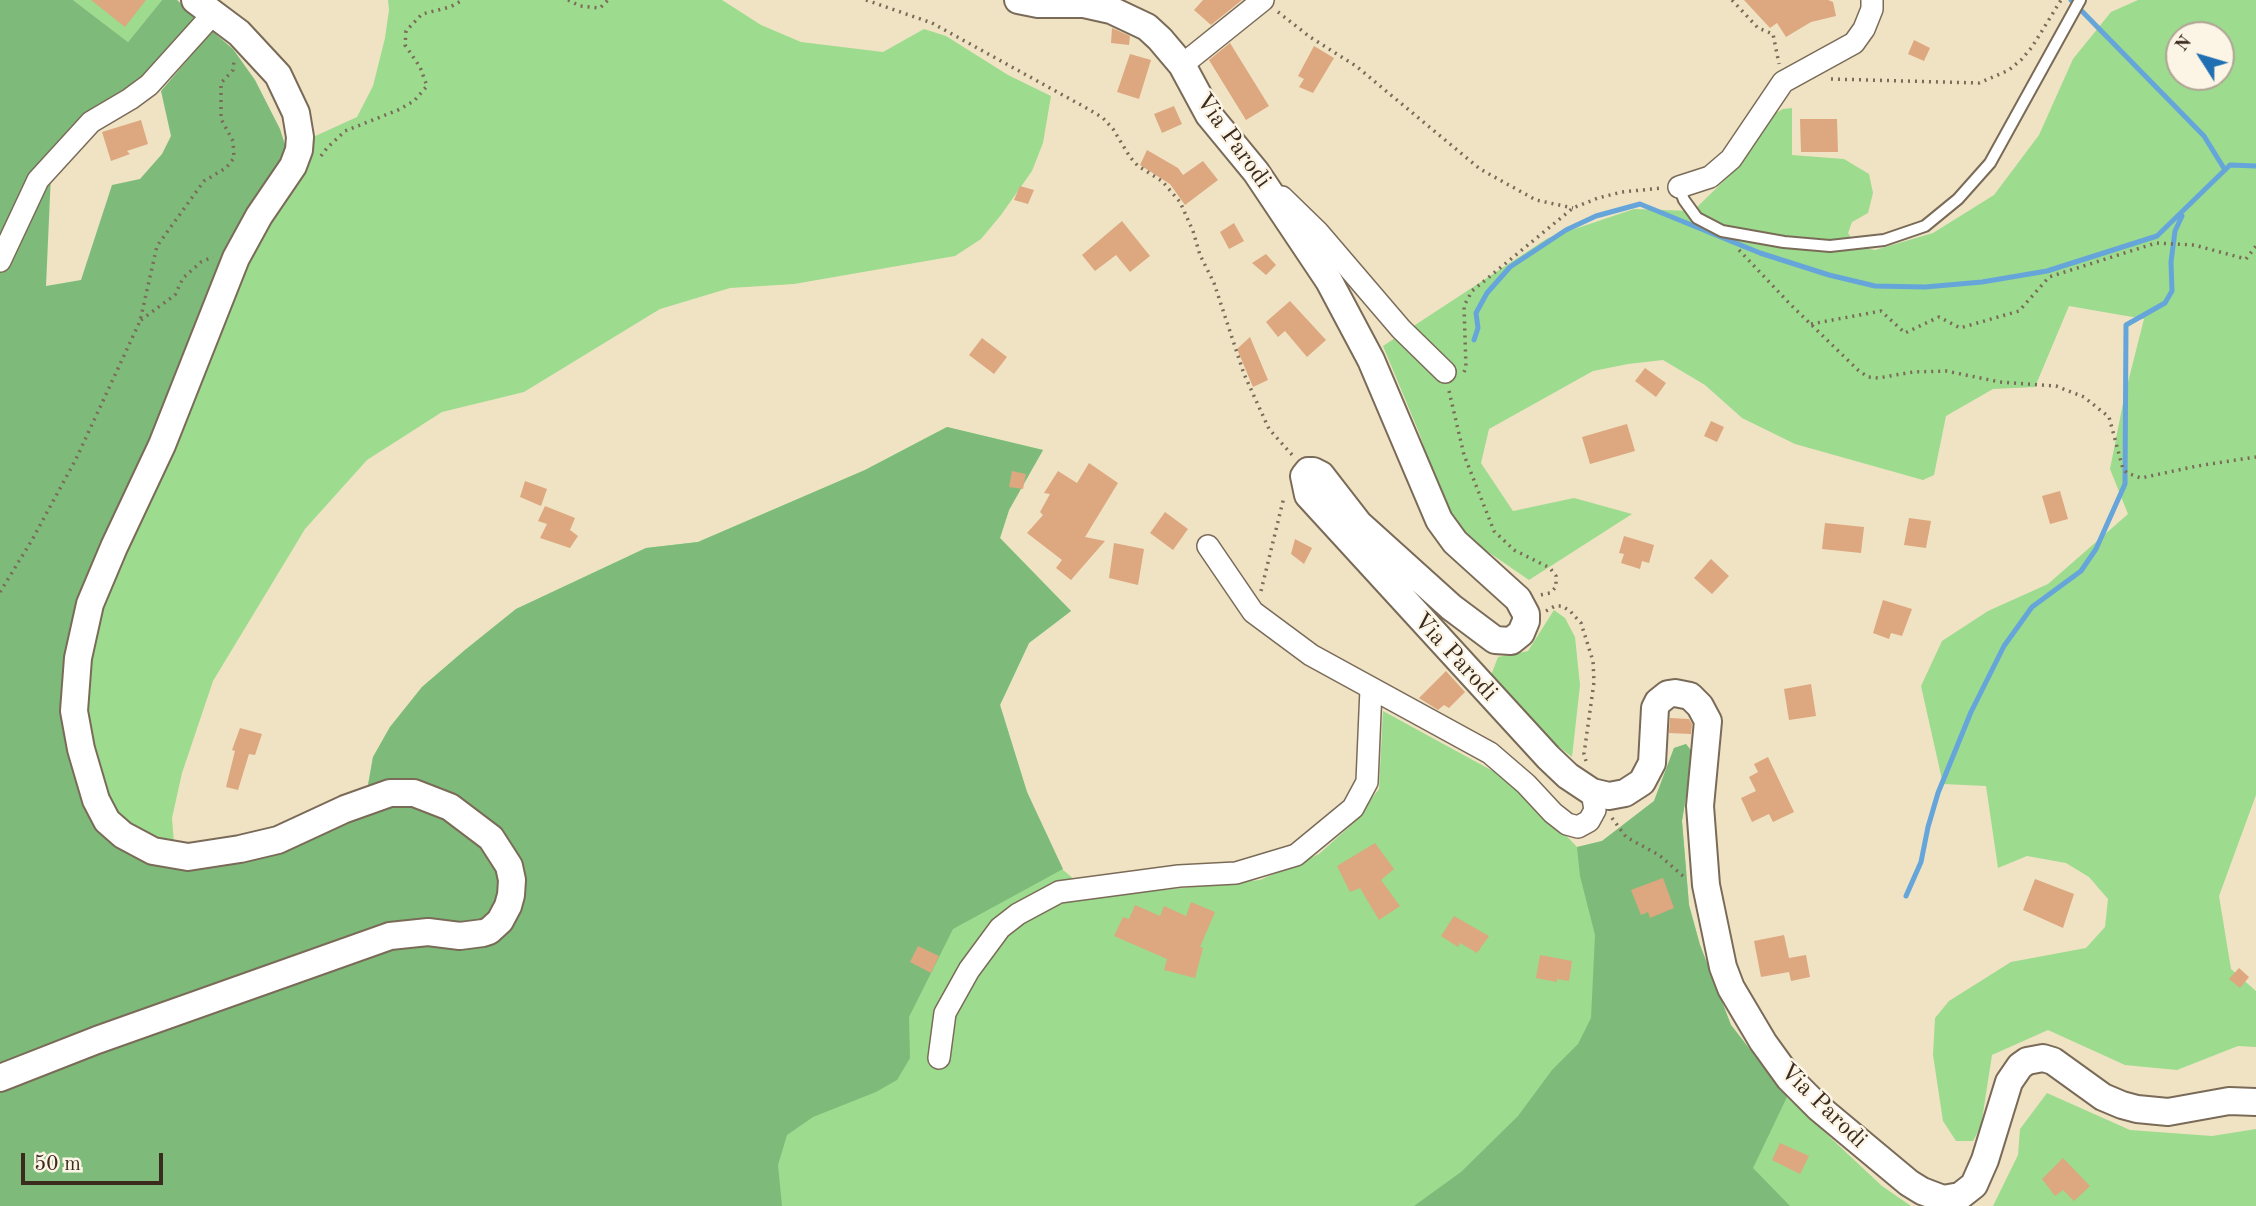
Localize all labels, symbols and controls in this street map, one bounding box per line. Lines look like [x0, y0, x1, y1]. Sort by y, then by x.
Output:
north arrow [2165, 21, 2235, 91]
text: N [2172, 33, 2196, 56]
street label: Via Parodi [1189, 88, 1277, 194]
street label: Via Parodi [1407, 607, 1503, 707]
street label: Via Parodi [1773, 1057, 1873, 1155]
scale bar [24, 1140, 166, 1184]
text: 50 m [34, 1154, 81, 1175]

